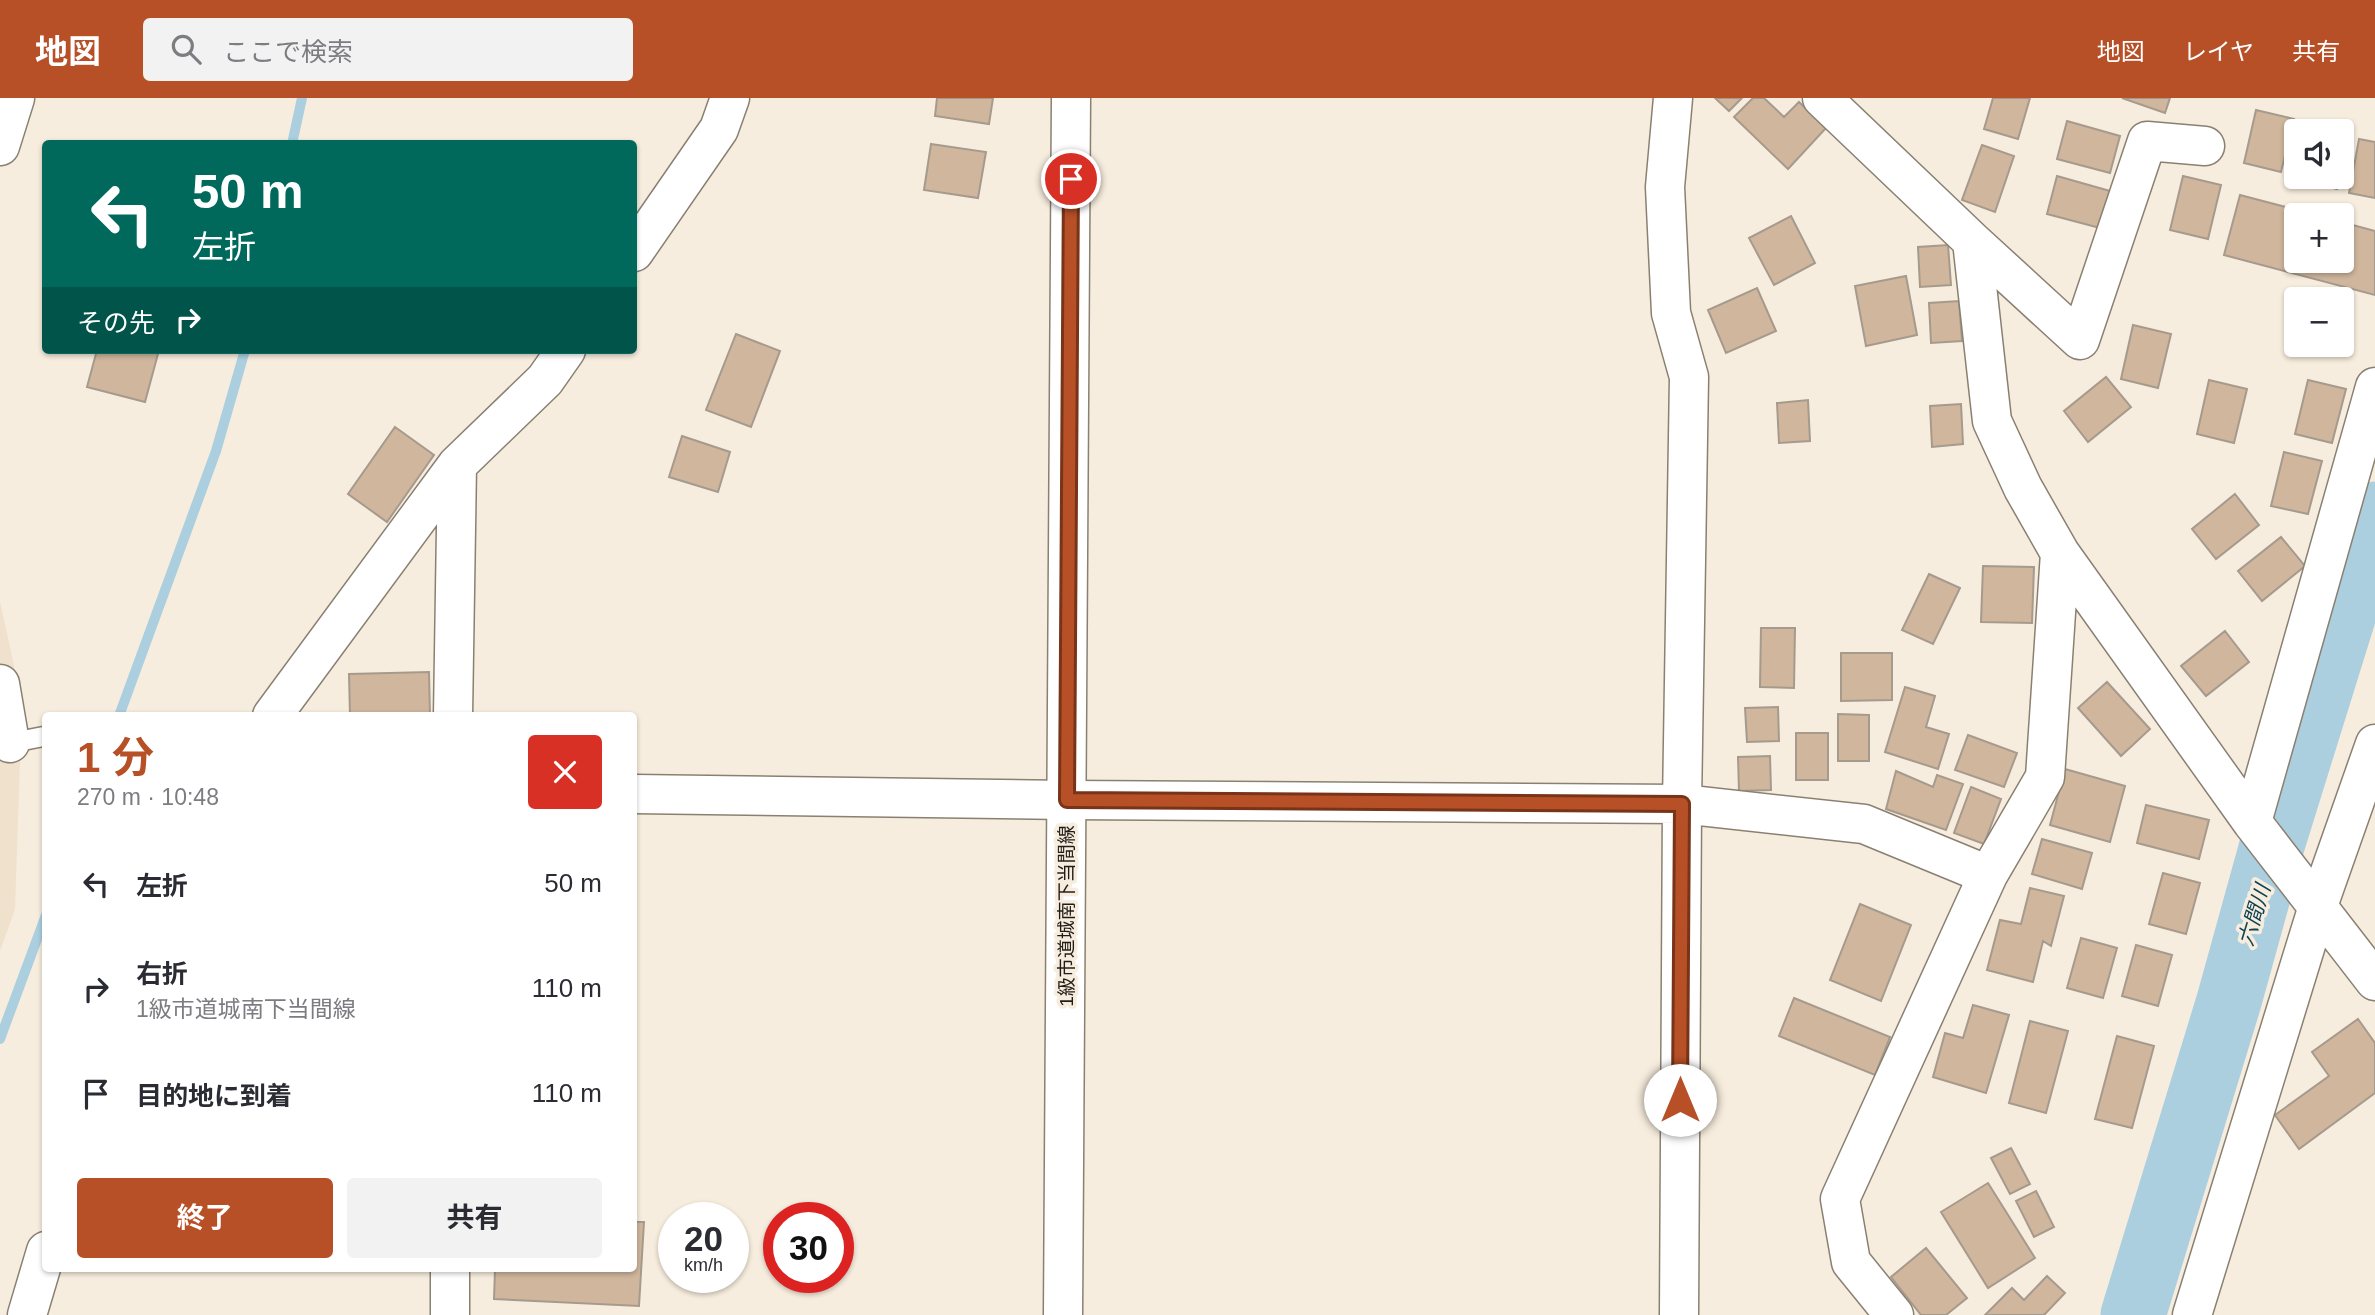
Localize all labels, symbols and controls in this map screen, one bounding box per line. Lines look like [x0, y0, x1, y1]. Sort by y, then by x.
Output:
search box [143, 18, 633, 81]
icon: search [167, 30, 205, 68]
text: 地図 [35, 33, 101, 70]
text: ここで検索 [223, 37, 353, 67]
text: 地図 [2097, 38, 2145, 65]
text: レイヤ [2183, 38, 2254, 65]
text: 共有 [2292, 38, 2340, 65]
map controls [2284, 119, 2354, 357]
button: sound [2284, 119, 2354, 189]
pin [1041, 149, 1101, 209]
icon: arrive [1052, 160, 1090, 198]
text: 50 m [192, 164, 304, 218]
icon: left [77, 168, 168, 259]
button: + [2284, 203, 2354, 273]
text: 左折 [192, 229, 256, 265]
button: − [2284, 287, 2354, 357]
icon: right [169, 301, 207, 339]
text: その先 [77, 308, 155, 338]
text: 1 分 [77, 734, 154, 781]
button: close [528, 735, 602, 809]
text: 270 m · 10:48 [77, 784, 219, 810]
street label: 1級市道城南下当間線 [1056, 825, 1077, 1007]
icon: left [77, 865, 115, 903]
text: 50 m [544, 868, 602, 898]
text: 左折 [136, 871, 188, 901]
water label: 六間川 [2234, 880, 2275, 948]
text: 右折 [136, 959, 188, 989]
icon: right [77, 970, 115, 1008]
text: 110 m [532, 973, 602, 1003]
text: 1級市道城南下当間線 [136, 996, 356, 1022]
position arrow [1643, 1063, 1717, 1137]
icon: arrive [77, 1075, 115, 1113]
text: 110 m [532, 1078, 602, 1108]
text: 目的地に到着 [136, 1081, 292, 1111]
button: 終了 [77, 1178, 333, 1258]
button: 共有 [347, 1178, 602, 1258]
speed limit sign: 30 [763, 1202, 854, 1293]
text: 20 [684, 1219, 723, 1258]
text: km/h [684, 1255, 723, 1275]

